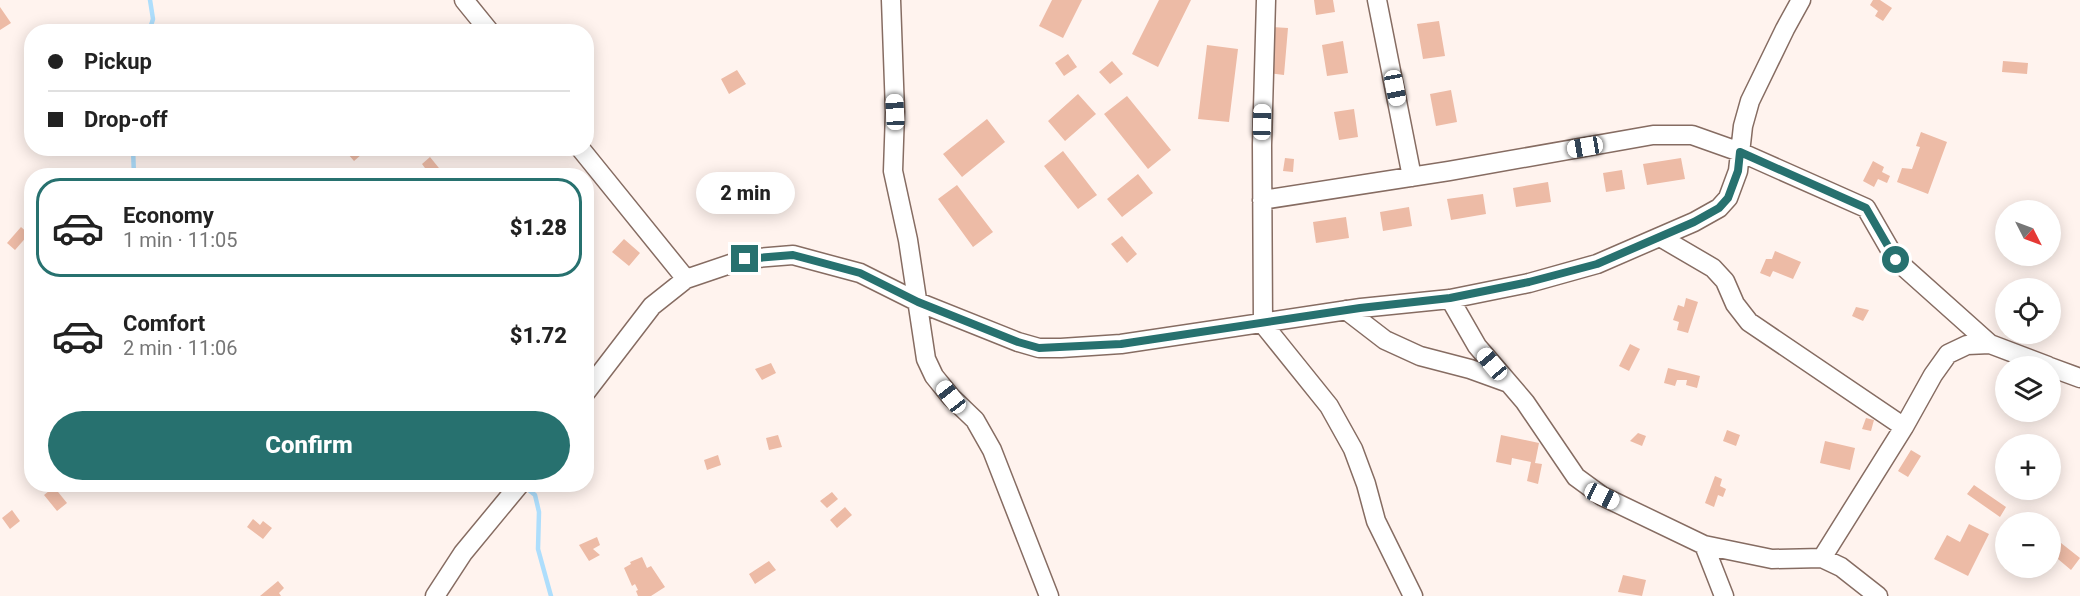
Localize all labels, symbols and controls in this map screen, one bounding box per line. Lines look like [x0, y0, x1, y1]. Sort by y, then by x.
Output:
text: Pickup [84, 49, 152, 74]
car [1383, 69, 1407, 107]
car [885, 94, 905, 130]
car [1253, 104, 1271, 140]
text: Drop-off [84, 107, 168, 132]
car [1566, 135, 1604, 159]
callout: 2 min [696, 172, 795, 214]
text: 2 min [720, 181, 771, 205]
north arrow [1995, 200, 2061, 266]
map controls [1995, 200, 2061, 578]
icon: car [51, 201, 105, 255]
text: Economy [123, 203, 214, 228]
text: $1.28 [510, 215, 567, 240]
text: 1 min · 11:05 [123, 228, 238, 252]
route end [731, 245, 758, 272]
route start [1882, 246, 1909, 273]
button: locate [1995, 278, 2061, 344]
icon: car [51, 309, 105, 363]
text: Comfort [123, 311, 205, 336]
text: $1.72 [510, 323, 567, 348]
text: 2 min · 11:06 [123, 336, 238, 360]
car [1474, 344, 1510, 384]
button: layers [1995, 356, 2061, 422]
car [933, 377, 969, 417]
button: Confirm [48, 411, 570, 480]
button: + [1995, 434, 2061, 500]
car [1582, 480, 1622, 512]
button: − [1995, 512, 2061, 578]

